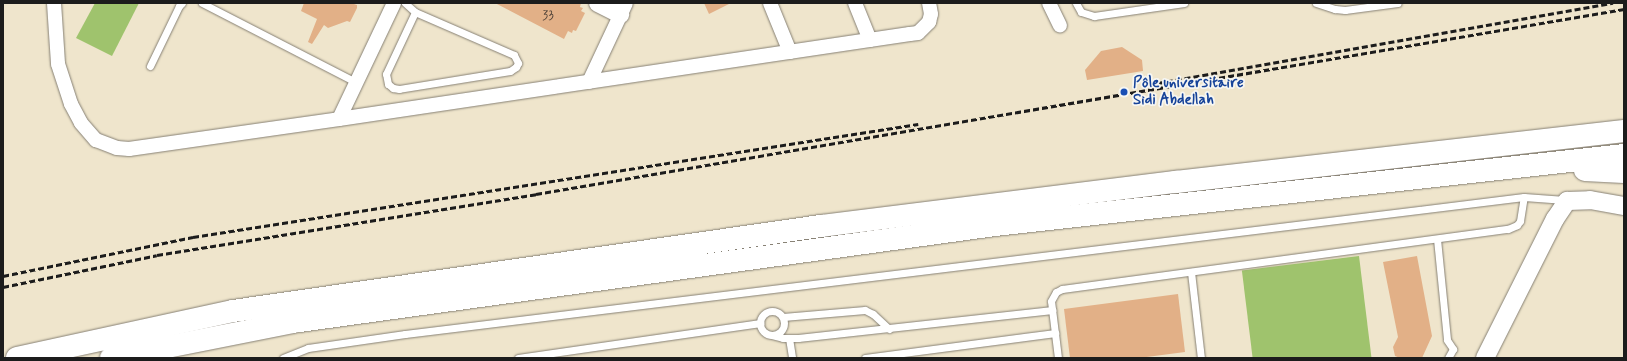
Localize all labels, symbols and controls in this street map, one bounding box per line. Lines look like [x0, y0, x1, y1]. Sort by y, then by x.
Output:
house number: 33 [542, 8, 554, 24]
place label: Pôle universitaire Sidi Abdellah [1133, 74, 1243, 109]
marker: Pôle universitaire Sidi Abdellah [1118, 86, 1130, 98]

